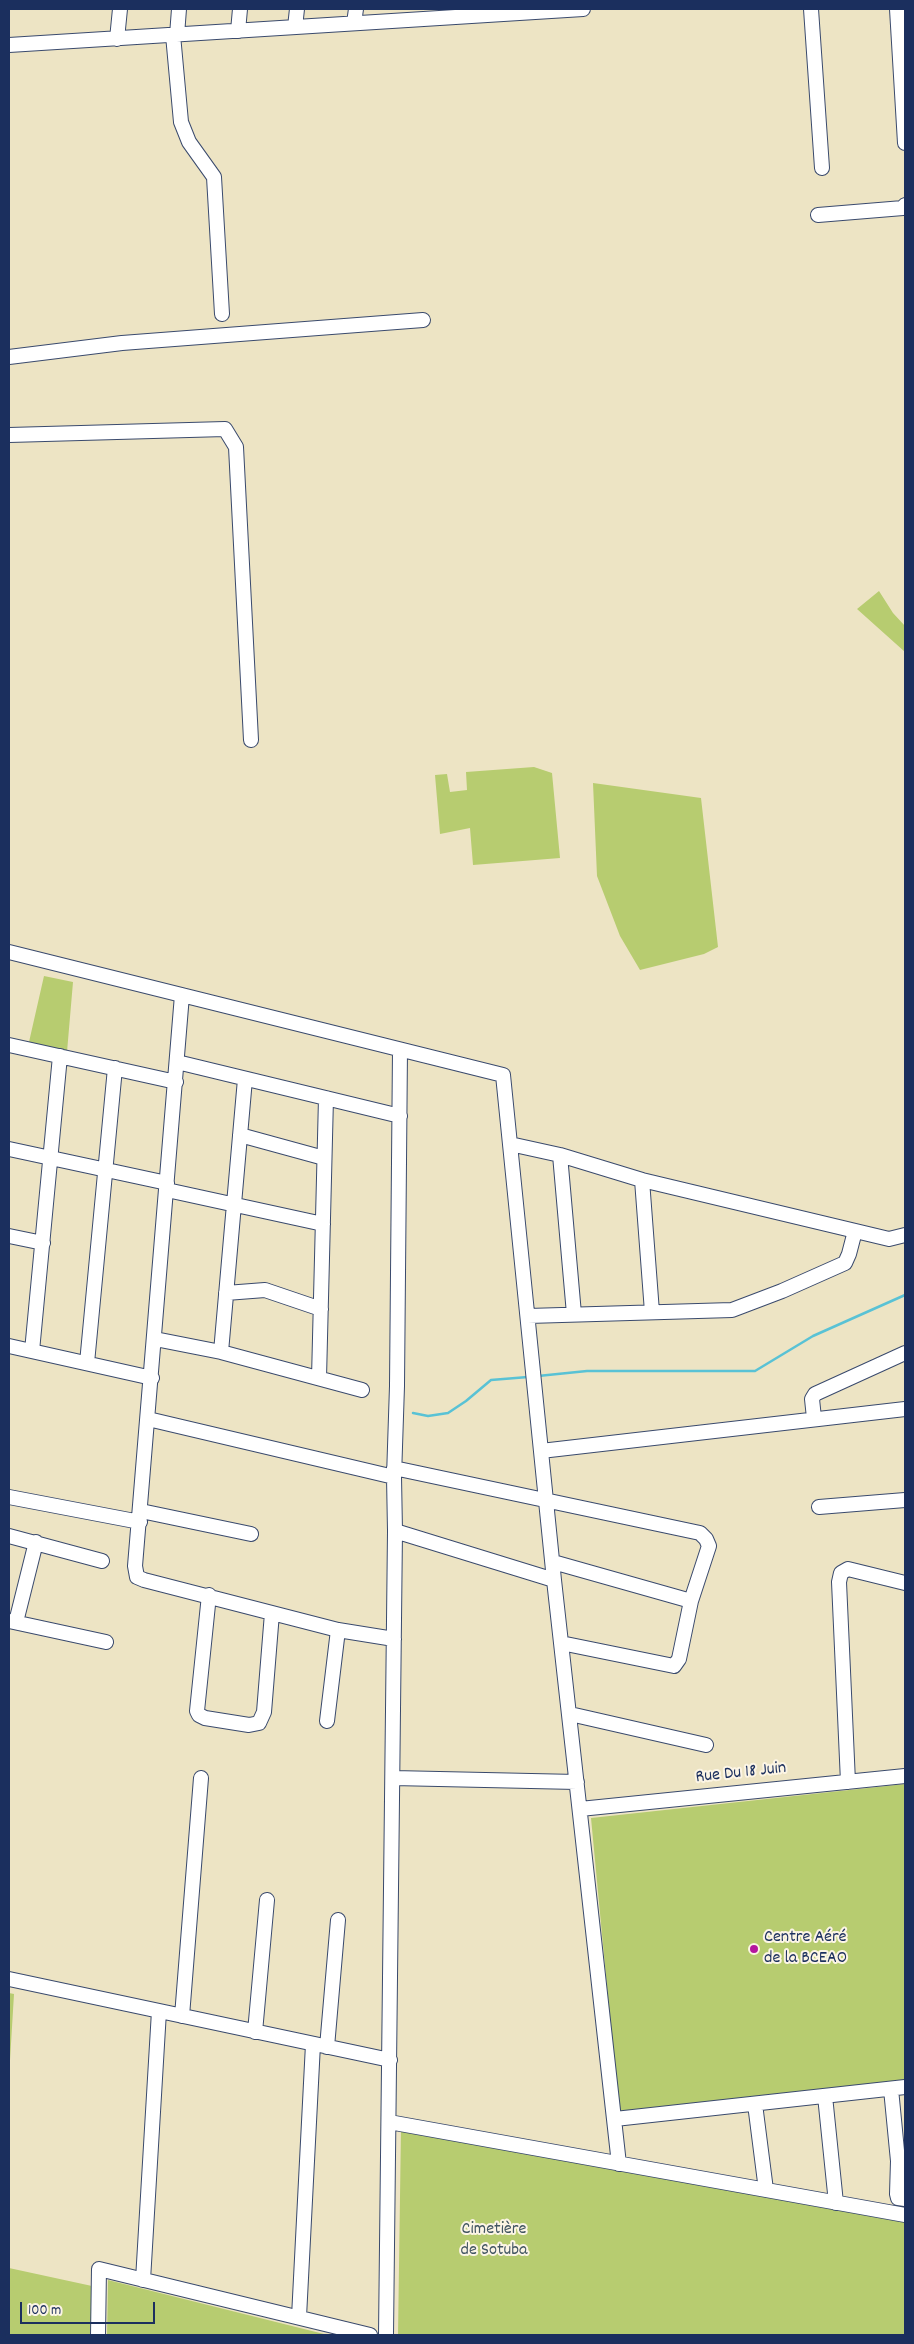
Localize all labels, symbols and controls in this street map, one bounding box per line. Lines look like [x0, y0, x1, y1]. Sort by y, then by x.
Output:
street label: Rue Du 18 Juin [695, 1759, 787, 1789]
place label: Centre Aéré de la BCEAO [764, 1928, 847, 1970]
marker: Centre Aéré de la BCEAO [748, 1943, 760, 1955]
park label: Cimetière de Sotuba [460, 2220, 528, 2262]
scale bar [22, 2292, 158, 2324]
text: 100 m [28, 2300, 61, 2322]

